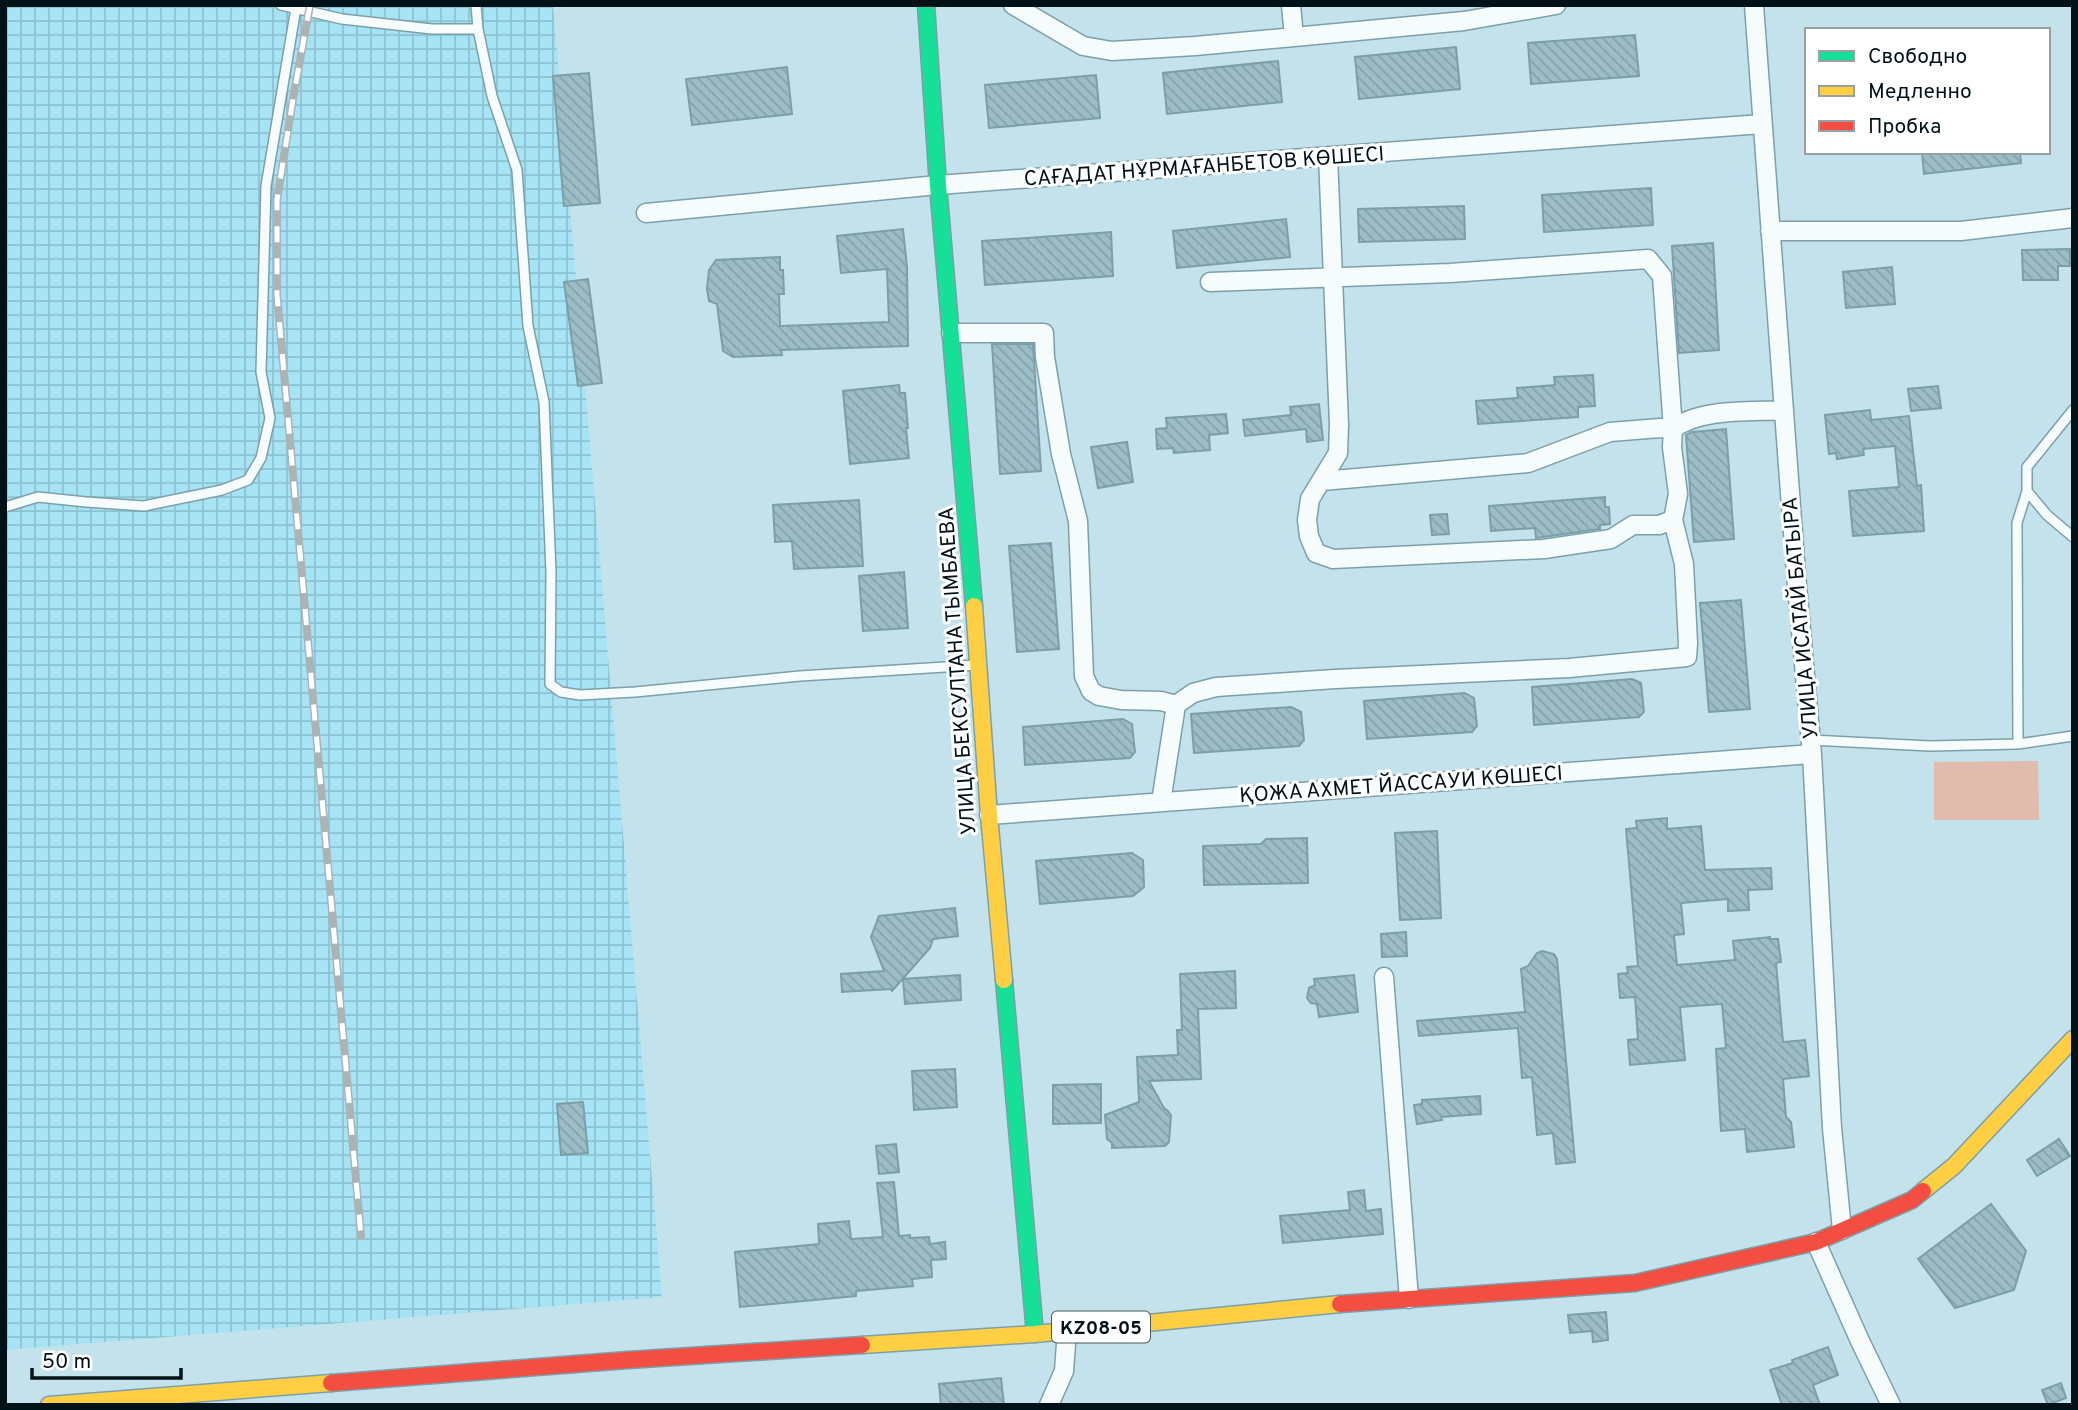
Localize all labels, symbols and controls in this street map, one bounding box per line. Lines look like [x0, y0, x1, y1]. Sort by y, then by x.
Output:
legend [1805, 28, 2050, 154]
text: Свободно [1868, 44, 1967, 71]
text: Медленно [1868, 79, 1972, 106]
text: Пробка [1868, 114, 1941, 141]
street label: САҒАДАТ НҰРМАҒАНБЕТОВ КӨШЕСІ [1023, 141, 1385, 194]
street label: УЛИЦА ИСАТАЙ БАТЫРА [1776, 495, 1826, 740]
street label: УЛИЦА БЕКСУЛТАНА ТЫМБАЕВА [934, 506, 983, 836]
street label: ҚОЖА АХМЕТ ЙАССАУИ КӨШЕСІ [1238, 760, 1564, 810]
road number: KZ08-05 [1052, 1312, 1150, 1343]
scale bar [32, 1336, 180, 1380]
text: 50 m [42, 1349, 91, 1376]

